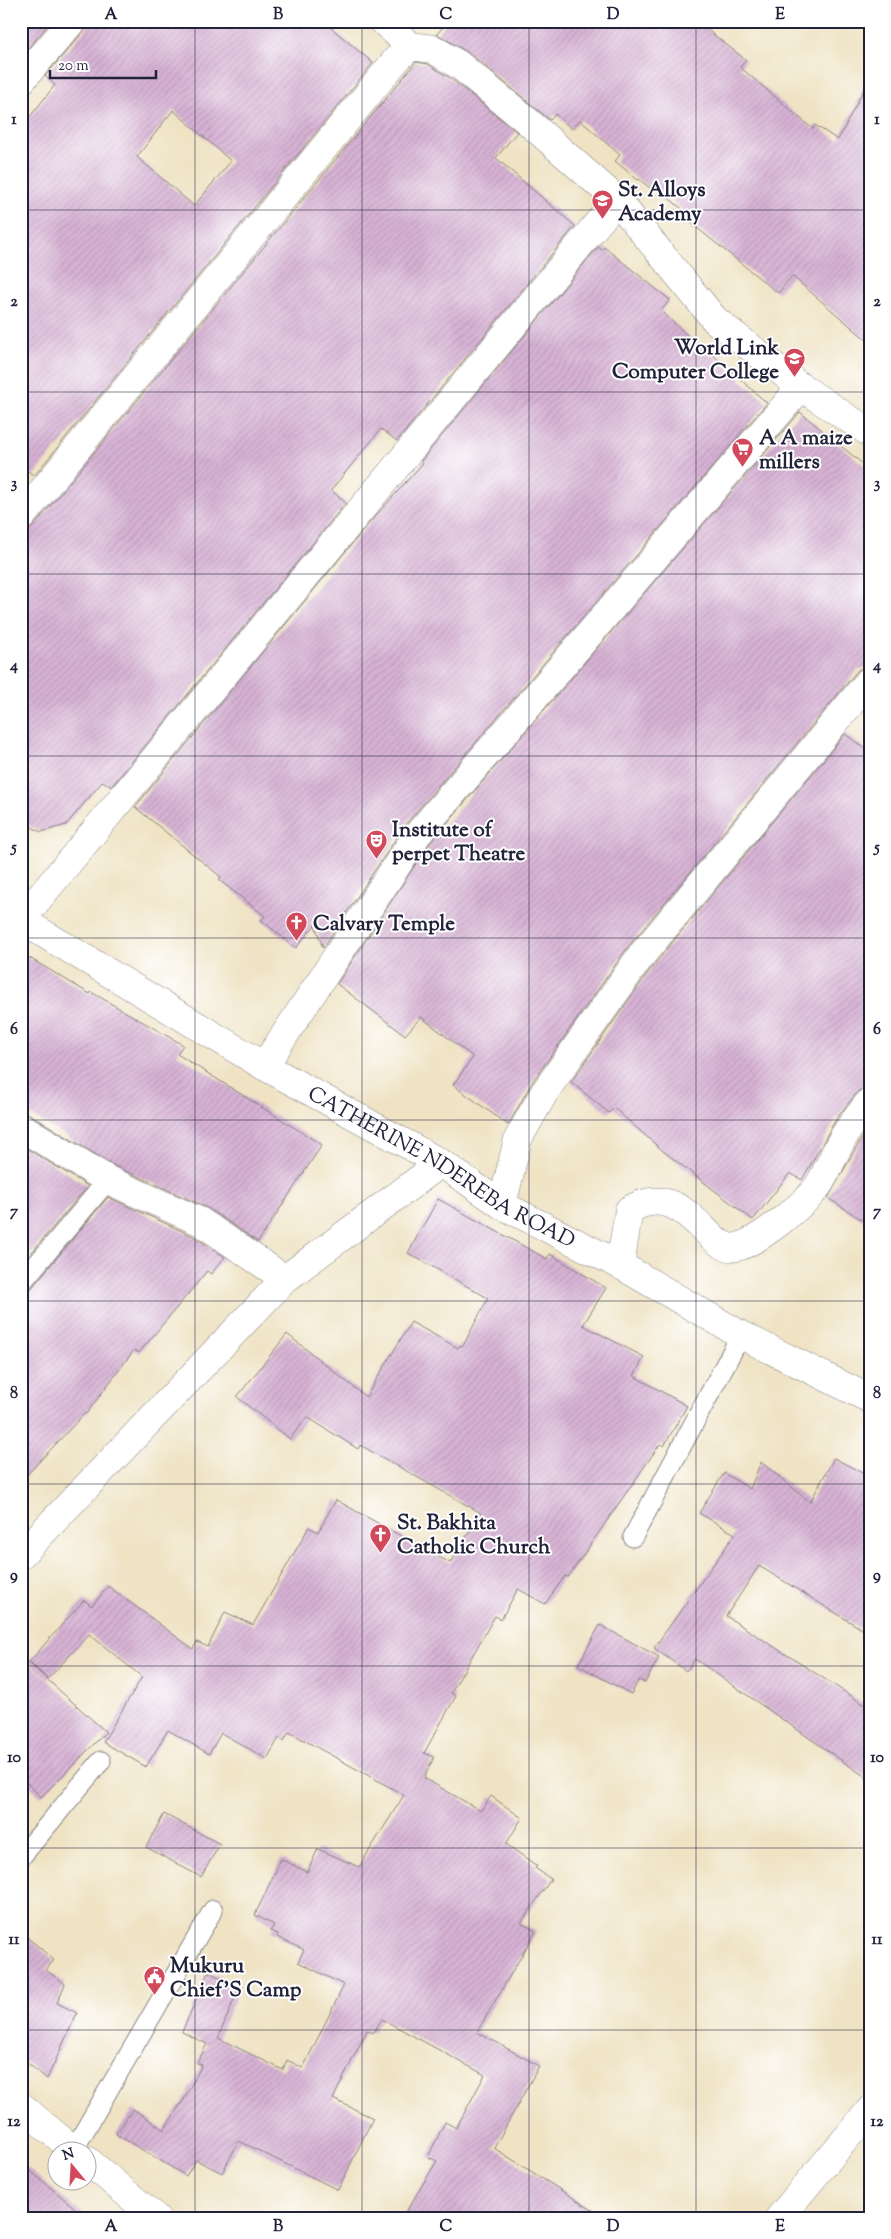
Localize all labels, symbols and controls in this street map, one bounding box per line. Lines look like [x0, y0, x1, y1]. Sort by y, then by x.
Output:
text: A [105, 4, 118, 27]
text: B [273, 4, 283, 27]
text: C [440, 4, 453, 27]
text: D [607, 4, 620, 27]
text: E [775, 4, 785, 27]
scale bar [50, 48, 156, 80]
text: 20 m [58, 56, 89, 77]
text: 1 [11, 109, 17, 132]
text: 1 [874, 109, 880, 132]
place label: St. Alloys Academy [618, 176, 706, 230]
school or university icon: St. Alloys Academy [590, 189, 614, 220]
text: 2 [10, 291, 18, 314]
text: 2 [873, 291, 881, 314]
place label: World Link Computer College [612, 334, 780, 388]
school or university icon: World Link Computer College [783, 347, 807, 378]
place label: A A maize millers [759, 424, 853, 478]
supermarket icon: A A maize millers [731, 437, 755, 468]
text: 3 [11, 473, 18, 496]
text: 3 [874, 473, 881, 496]
text: 4 [9, 655, 18, 678]
text: 4 [872, 655, 881, 678]
place label: Institute of perpet Theatre [392, 816, 526, 870]
theatre icon: Institute of perpet Theatre [364, 829, 388, 860]
text: 5 [9, 837, 17, 860]
text: 5 [872, 837, 880, 860]
place label: Calvary Temple [313, 910, 455, 940]
church icon: Calvary Temple [285, 911, 309, 942]
text: 6 [10, 1019, 18, 1042]
text: 6 [873, 1019, 881, 1042]
street label: CATHERINE NDEREBA ROAD [302, 1080, 580, 1257]
text: 7 [10, 1201, 19, 1224]
text: 7 [873, 1201, 882, 1224]
text: 8 [10, 1383, 18, 1406]
text: 8 [873, 1383, 881, 1406]
place label: St. Bakhita Catholic Church [397, 1509, 551, 1563]
church icon: St. Bakhita Catholic Church [369, 1522, 393, 1553]
text: 9 [10, 1565, 18, 1588]
text: 9 [873, 1565, 881, 1588]
text: 10 [7, 1747, 21, 1770]
text: 10 [870, 1747, 884, 1770]
text: 11 [9, 1929, 20, 1952]
text: 11 [872, 1929, 883, 1952]
place label: Mukuru Chief'S Camp [170, 1952, 302, 2006]
public building icon: Mukuru Chief'S Camp [142, 1965, 166, 1996]
text: 12 [8, 2111, 21, 2134]
text: 12 [871, 2111, 884, 2134]
north arrow [48, 2142, 98, 2192]
text: N [60, 2144, 77, 2167]
text: A [105, 2216, 118, 2239]
text: B [273, 2216, 283, 2239]
text: C [440, 2216, 453, 2239]
text: D [607, 2216, 620, 2239]
text: E [775, 2216, 785, 2239]

